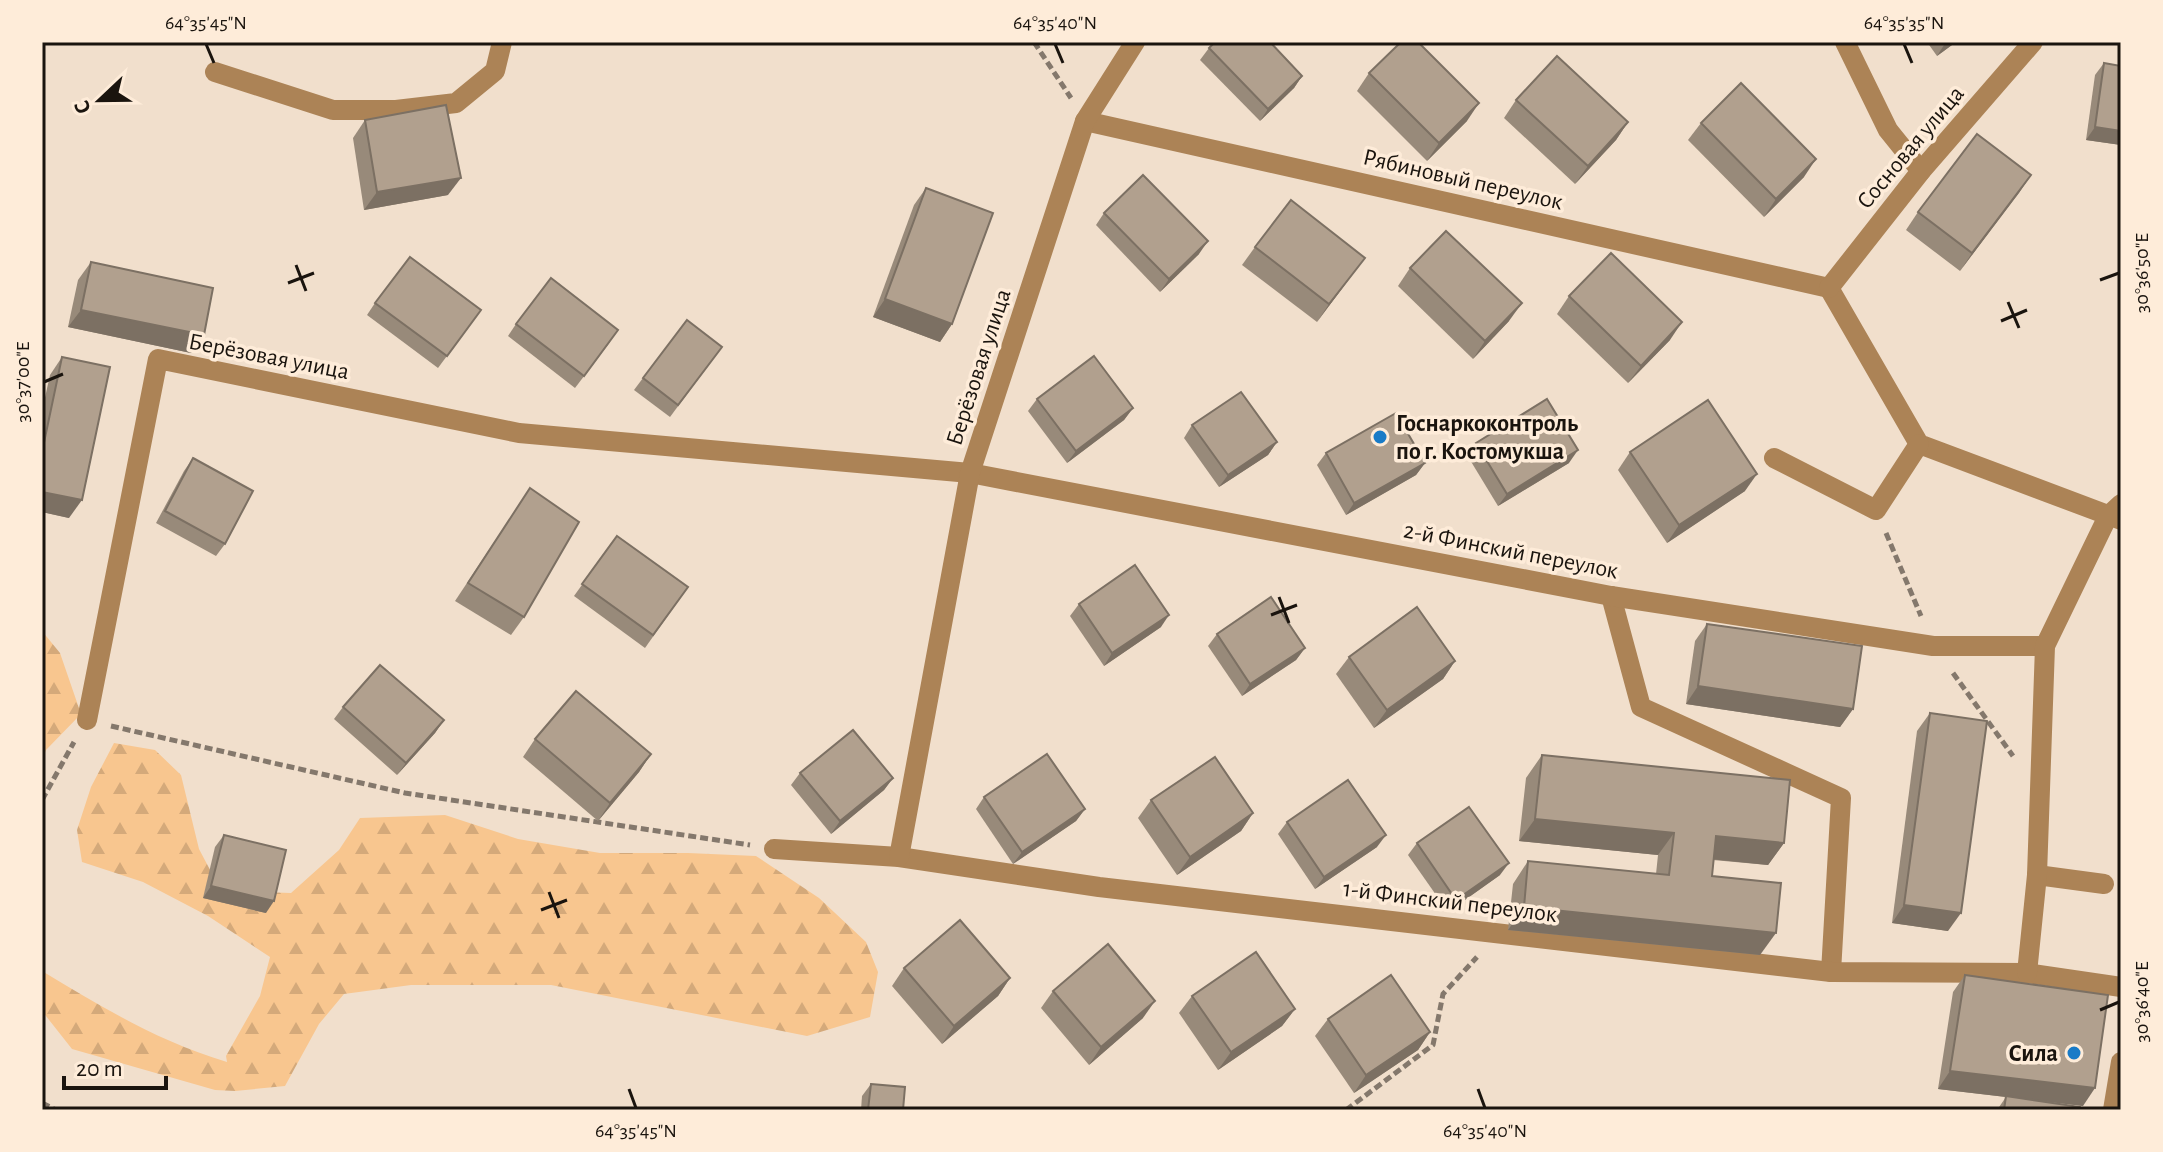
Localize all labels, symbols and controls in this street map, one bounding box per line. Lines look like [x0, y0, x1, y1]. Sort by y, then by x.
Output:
text: 64°35'45"N [165, 13, 247, 33]
text: 64°35'40"N [1013, 13, 1097, 33]
text: 64°35'35"N [1864, 13, 1944, 33]
north arrow [60, 60, 140, 140]
street label: Сосновая улица [1853, 82, 1969, 214]
text: С [70, 97, 95, 117]
street label: Рябиновый переулок [1361, 145, 1565, 215]
text: 30°36'50"E [2132, 233, 2152, 313]
street label: Берёзовая улица [942, 286, 1016, 449]
street label: Берёзовая улица [186, 330, 351, 384]
text: 30°37'00"E [13, 341, 33, 422]
place label: Госнаркоконтроль по г. Костомукша [1396, 412, 1578, 464]
marker: Госнаркоконтроль по г. Костомукша [1371, 428, 1389, 446]
street label: 2-й Финский переулок [1402, 518, 1620, 584]
street label: 1-й Финский переулок [1342, 877, 1558, 927]
text: 30°36'40"E [2132, 961, 2152, 1043]
scale bar [64, 1040, 166, 1090]
place label: Сила [2008, 1042, 2058, 1066]
marker: Сила [2065, 1044, 2083, 1062]
text: 20 m [76, 1057, 123, 1081]
text: 64°35'45"N [595, 1121, 677, 1141]
text: 64°35'40"N [1443, 1121, 1527, 1141]

